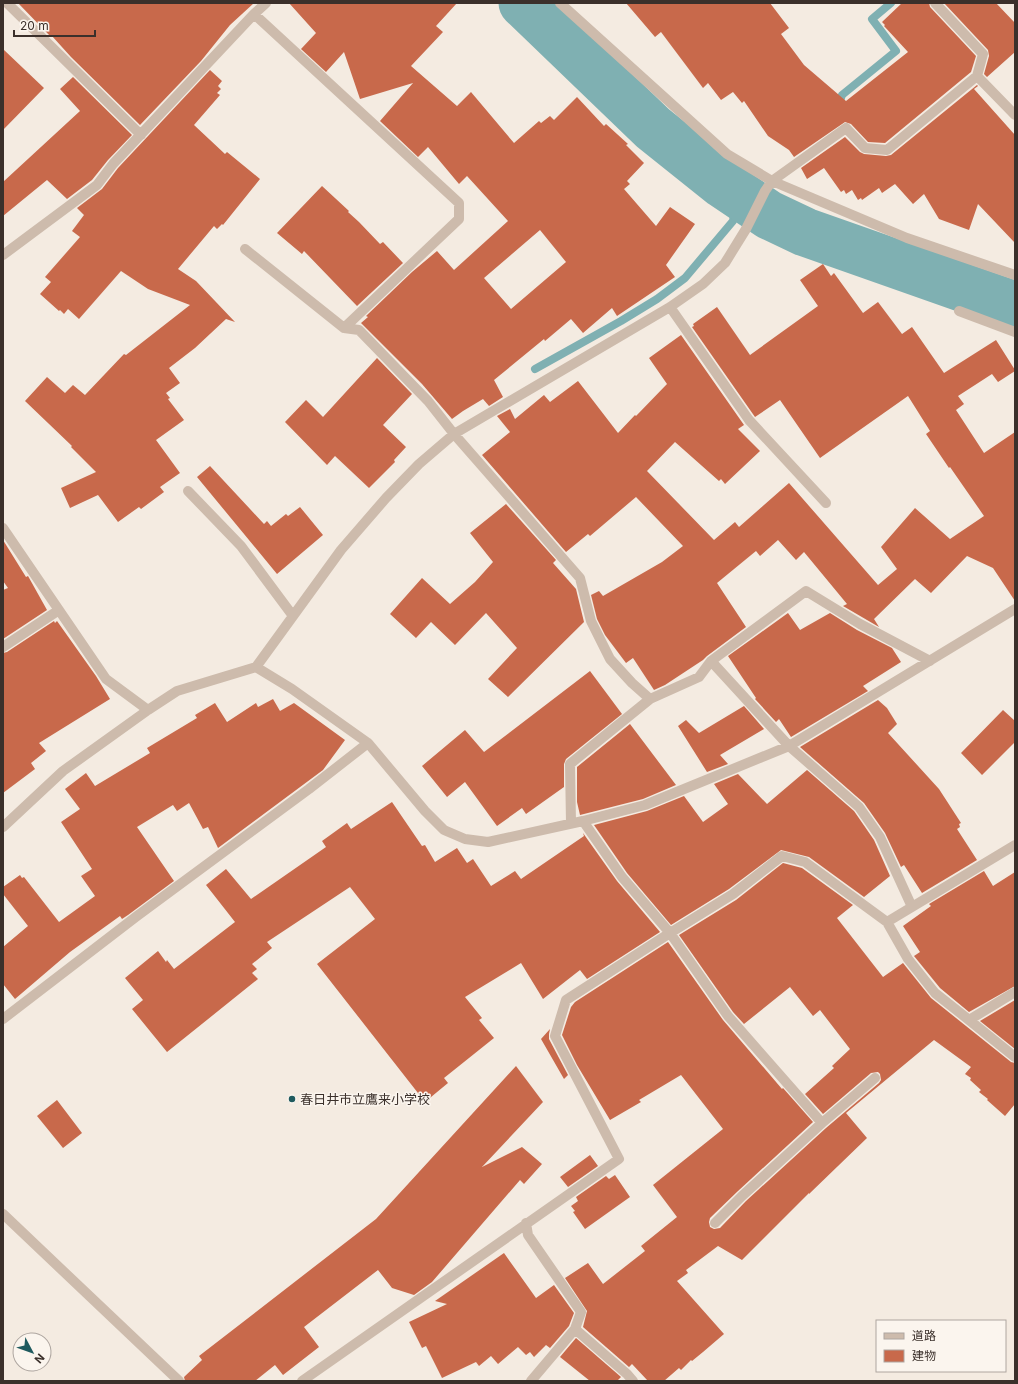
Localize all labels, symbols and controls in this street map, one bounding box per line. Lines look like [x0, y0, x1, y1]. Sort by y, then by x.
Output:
scale bar [14, 12, 95, 38]
text: 20 m [20, 18, 49, 33]
place label: 春日井市立鷹来小学校 [300, 1091, 430, 1107]
marker: 春日井市立鷹来小学校 [287, 1094, 297, 1104]
legend [876, 1320, 1006, 1372]
text: 道路 [912, 1328, 936, 1343]
north arrow [12, 1332, 52, 1372]
text: 建物 [912, 1348, 936, 1363]
text: N [32, 1351, 48, 1366]

